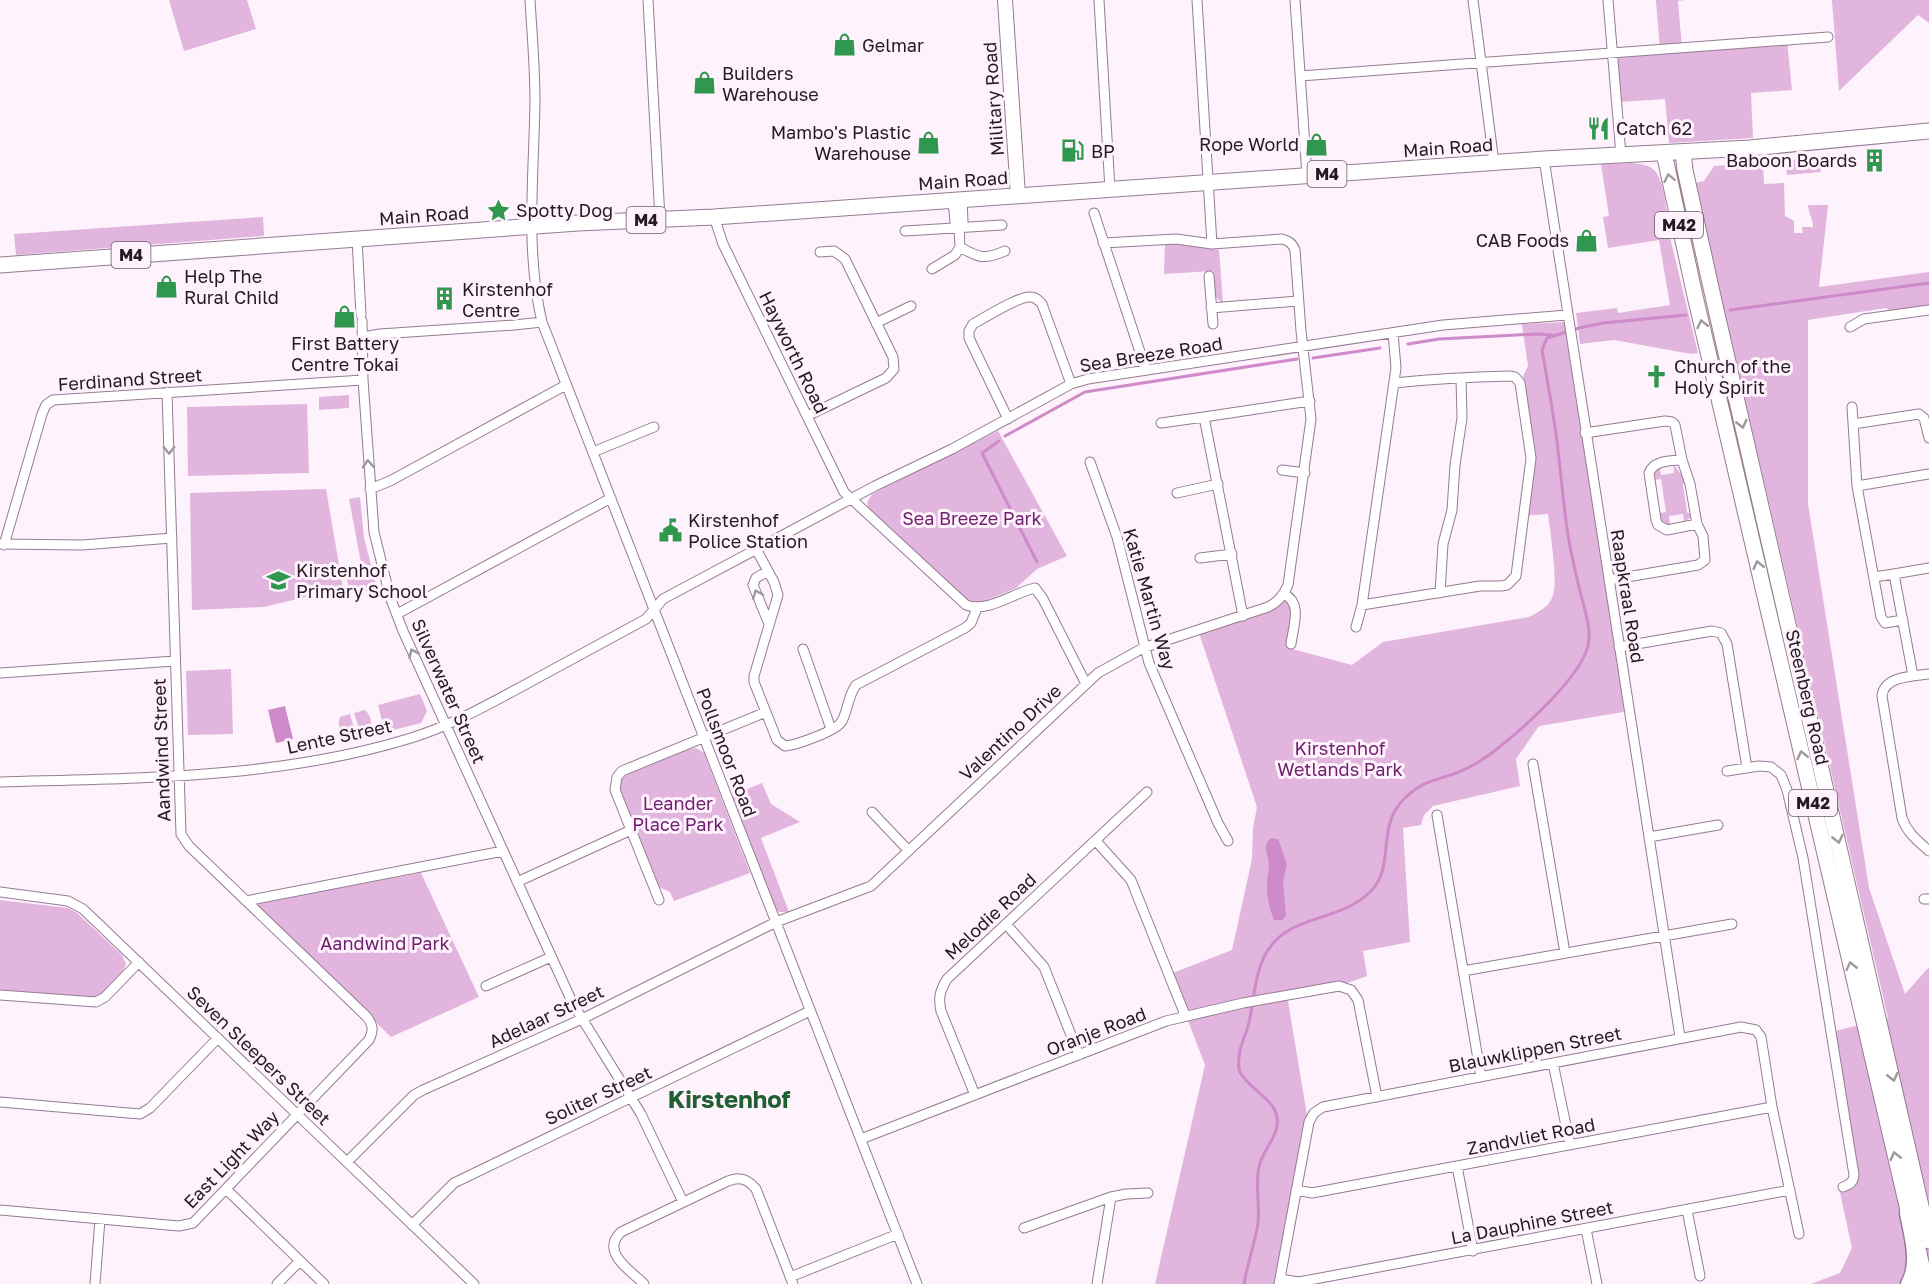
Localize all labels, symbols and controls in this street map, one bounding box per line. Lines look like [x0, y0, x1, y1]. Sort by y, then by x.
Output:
shop icon: Gelmar [831, 32, 857, 58]
place label: Gelmar [862, 34, 924, 56]
street label: Military Road [978, 41, 1008, 157]
place label: Builders Warehouse [722, 62, 819, 105]
shop icon: Builders Warehouse [691, 70, 717, 96]
restaurant icon: Catch 62 [1585, 115, 1611, 141]
place label: Catch 62 [1616, 117, 1692, 139]
place label: Mambo's Plastic Warehouse [771, 121, 911, 164]
shop icon: Mambo's Plastic Warehouse [916, 129, 942, 155]
shop icon: Rope World [1304, 131, 1330, 157]
place label: Rope World [1199, 133, 1299, 155]
street label: Main Road [1402, 133, 1494, 161]
fuel station icon: BP [1060, 138, 1086, 164]
place label: BP [1091, 140, 1115, 162]
building icon: Baboon Boards [1862, 147, 1888, 173]
place label: Baboon Boards [1726, 149, 1857, 171]
road number: M4 [1308, 161, 1346, 187]
street label: Main Road [917, 166, 1009, 194]
one-way arrow [1663, 173, 1676, 183]
place icon: Spotty Dog [485, 197, 511, 223]
place label: Spotty Dog [516, 199, 613, 221]
street label: Main Road [378, 201, 470, 229]
road number: M4 [626, 207, 666, 233]
road number: M42 [1655, 212, 1703, 238]
shop icon: CAB Foods [1574, 227, 1600, 253]
place label: CAB Foods [1476, 229, 1569, 251]
road number: M4 [112, 242, 150, 268]
place label: Help The Rural Child [184, 265, 279, 308]
shop icon: Help The Rural Child [153, 273, 179, 299]
place label: Kirstenhof Centre [462, 278, 553, 321]
building icon: Kirstenhof Centre [431, 286, 457, 312]
street label: Hayworth Road [755, 287, 833, 417]
shop icon: First Battery Centre Tokai [332, 304, 358, 330]
one-way arrow [1696, 320, 1709, 330]
place label: First Battery Centre Tokai [291, 332, 399, 375]
street label: Sea Breeze Road [1078, 332, 1224, 376]
place label: Church of the Holy Spirit [1674, 355, 1791, 398]
street label: Ferdinand Street [57, 363, 203, 395]
church icon: Church of the Holy Spirit [1643, 363, 1669, 389]
one-way arrow [1735, 419, 1748, 429]
one-way arrow [163, 446, 175, 455]
one-way arrow [362, 460, 375, 469]
park label: Sea Breeze Park [902, 507, 1042, 529]
place label: Kirstenhof Police Station [688, 509, 808, 552]
public building icon: Kirstenhof Police Station [657, 517, 683, 543]
street label: Katie Martin Way [1119, 526, 1181, 672]
street label: Raapkraal Road [1607, 528, 1649, 664]
place label: Kirstenhof Primary School [296, 559, 428, 602]
one-way arrow [1752, 561, 1765, 571]
school or university icon: Kirstenhof Primary School [265, 567, 291, 593]
one-way arrow [752, 590, 764, 601]
street label: Silverwater Street [407, 615, 491, 767]
street label: Steenberg Road [1782, 627, 1834, 767]
one-way arrow [408, 648, 420, 659]
street label: Aandwind Street [147, 678, 175, 822]
street label: Valentino Drive [955, 679, 1065, 785]
street label: Pollsmoor Road [692, 684, 762, 820]
street label: Lente Street [284, 714, 394, 758]
park label: Kirstenhof Wetlands Park [1277, 737, 1403, 780]
one-way arrow [1796, 750, 1809, 760]
road number: M42 [1789, 790, 1837, 816]
park label: Leander Place Park [632, 792, 724, 835]
one-way arrow [1830, 834, 1843, 844]
street label: Melodie Road [940, 868, 1040, 964]
park label: Aandwind Park [320, 932, 450, 954]
one-way arrow [1845, 961, 1858, 971]
street label: Adelaar Street [485, 980, 607, 1052]
street label: Seven Sleepers Street [183, 981, 335, 1129]
street label: Oranje Road [1043, 1002, 1149, 1060]
street label: Blauwklippen Street [1447, 1021, 1623, 1077]
street label: Soliter Street [541, 1061, 655, 1129]
one-way arrow [1885, 1072, 1898, 1082]
district label: Kirstenhof [668, 1084, 790, 1113]
street label: East Light Way [179, 1106, 283, 1212]
street label: Zandvliet Road [1465, 1113, 1597, 1159]
one-way arrow [1889, 1151, 1902, 1161]
street label: La Dauphine Street [1449, 1195, 1615, 1249]

